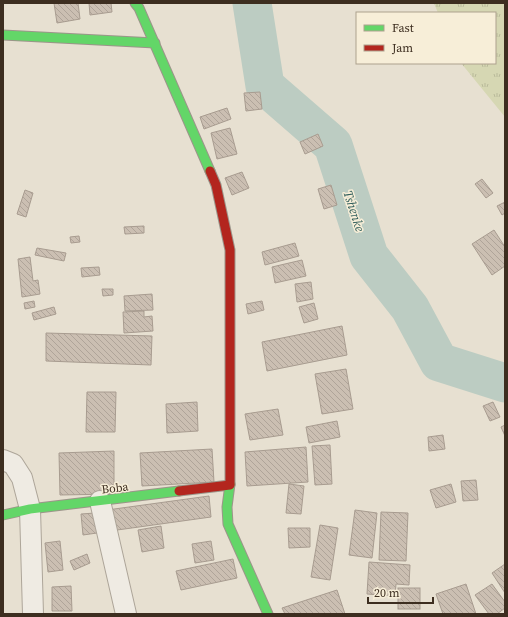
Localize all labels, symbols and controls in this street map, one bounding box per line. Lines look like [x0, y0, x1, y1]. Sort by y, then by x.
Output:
legend [356, 12, 496, 64]
text: Fast [392, 20, 414, 36]
text: Jam [391, 40, 413, 56]
water label: Tshenke [339, 188, 369, 234]
street label: Boba [101, 478, 130, 498]
scale bar [368, 579, 433, 605]
text: 20 m [374, 585, 400, 601]

